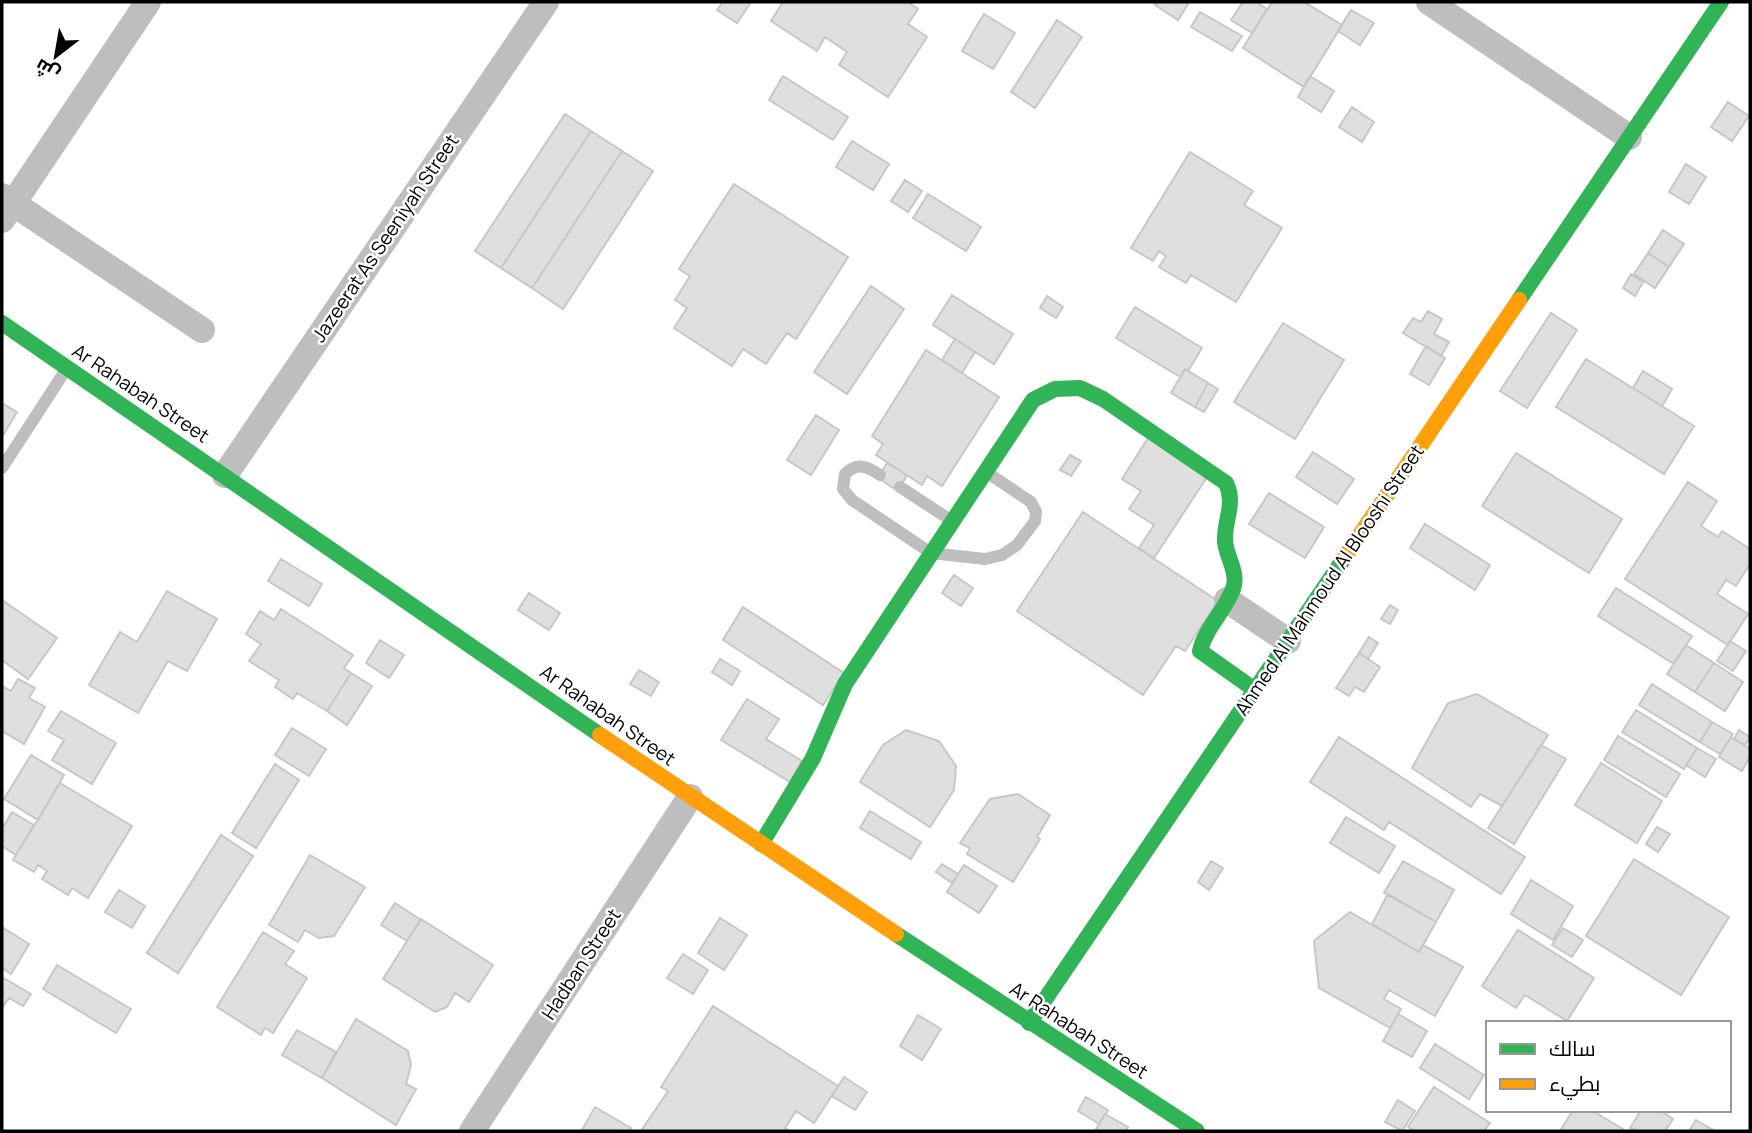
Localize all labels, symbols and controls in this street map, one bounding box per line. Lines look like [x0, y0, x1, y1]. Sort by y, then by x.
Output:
north arrow [21, 21, 91, 91]
text: ش [30, 53, 64, 88]
street label: Jazeerat As Seeniyah Street [306, 129, 464, 347]
street label: Ar Rahabah Street [68, 338, 214, 448]
street label: Ahmed Al Mahmoud Al Blooshi Street [1228, 440, 1430, 720]
street label: Ar Rahabah Street [535, 659, 681, 771]
street label: Hadban Street [535, 903, 627, 1025]
street label: Ar Rahabah Street [1005, 976, 1153, 1084]
legend [1486, 1021, 1731, 1112]
text: سالك [1549, 1034, 1596, 1062]
text: بطيء [1549, 1069, 1600, 1100]

